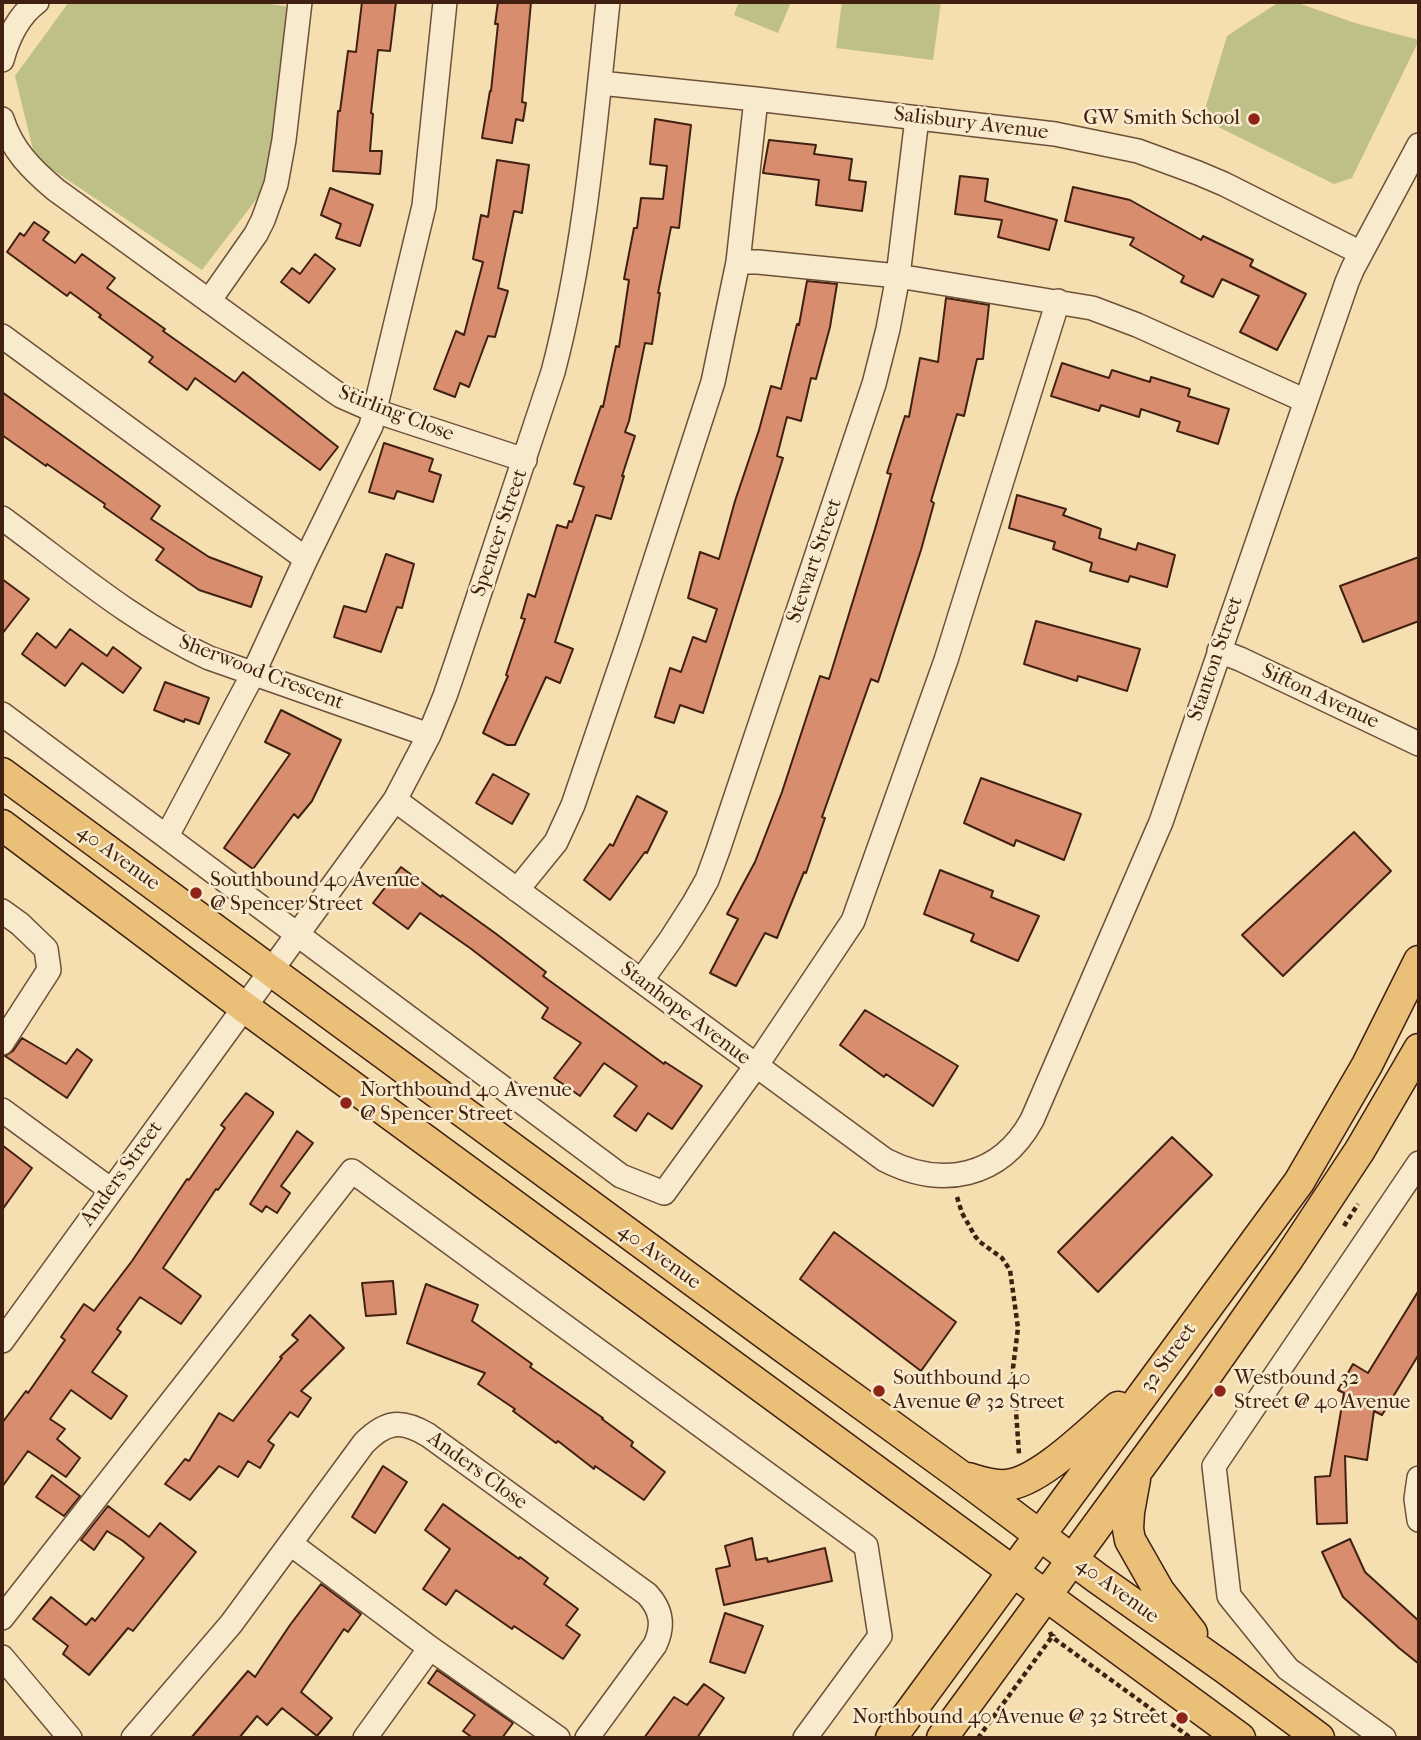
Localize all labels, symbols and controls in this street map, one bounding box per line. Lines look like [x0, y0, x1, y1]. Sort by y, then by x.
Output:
street label: Salisbury Avenue [892, 102, 1050, 146]
place label: GW Smith School [1083, 106, 1240, 132]
marker: GW Smith School [1246, 111, 1262, 127]
street label: Stirling Close [335, 380, 457, 448]
street label: Spencer Street [466, 466, 534, 600]
street label: Stewart Street [782, 495, 848, 627]
street label: Stanton Street [1183, 593, 1249, 725]
street label: Sherwood Crescent [175, 630, 347, 716]
street label: Sifton Avenue [1257, 659, 1383, 735]
street label: 40 Avenue [72, 820, 164, 896]
place label: Southbound 40 Avenue @ Spencer Street [210, 868, 420, 918]
marker: Southbound 40 Avenue @ Spencer Street [188, 885, 204, 901]
street label: Stanhope Avenue [615, 957, 755, 1071]
place label: Northbound 40 Avenue @ Spencer Street [360, 1078, 572, 1128]
marker: Northbound 40 Avenue @ Spencer Street [338, 1095, 354, 1111]
street label: Anders Street [75, 1116, 169, 1232]
street label: 40 Avenue [613, 1219, 705, 1295]
street label: 32 Street [1135, 1319, 1203, 1397]
place label: Southbound 40 Avenue @ 32 Street [893, 1366, 1065, 1416]
place label: Westbound 32 Street @ 40 Avenue [1234, 1366, 1410, 1416]
marker: Southbound 40 Avenue @ 32 Street [871, 1383, 887, 1399]
marker: Westbound 32 Street @ 40 Avenue [1212, 1383, 1228, 1399]
street label: Anders Close [422, 1426, 532, 1516]
street label: 40 Avenue [1071, 1553, 1163, 1629]
place label: Northbound 40 Avenue @ 32 Street [852, 1705, 1168, 1731]
marker: Northbound 40 Avenue @ 32 Street [1174, 1710, 1190, 1726]

